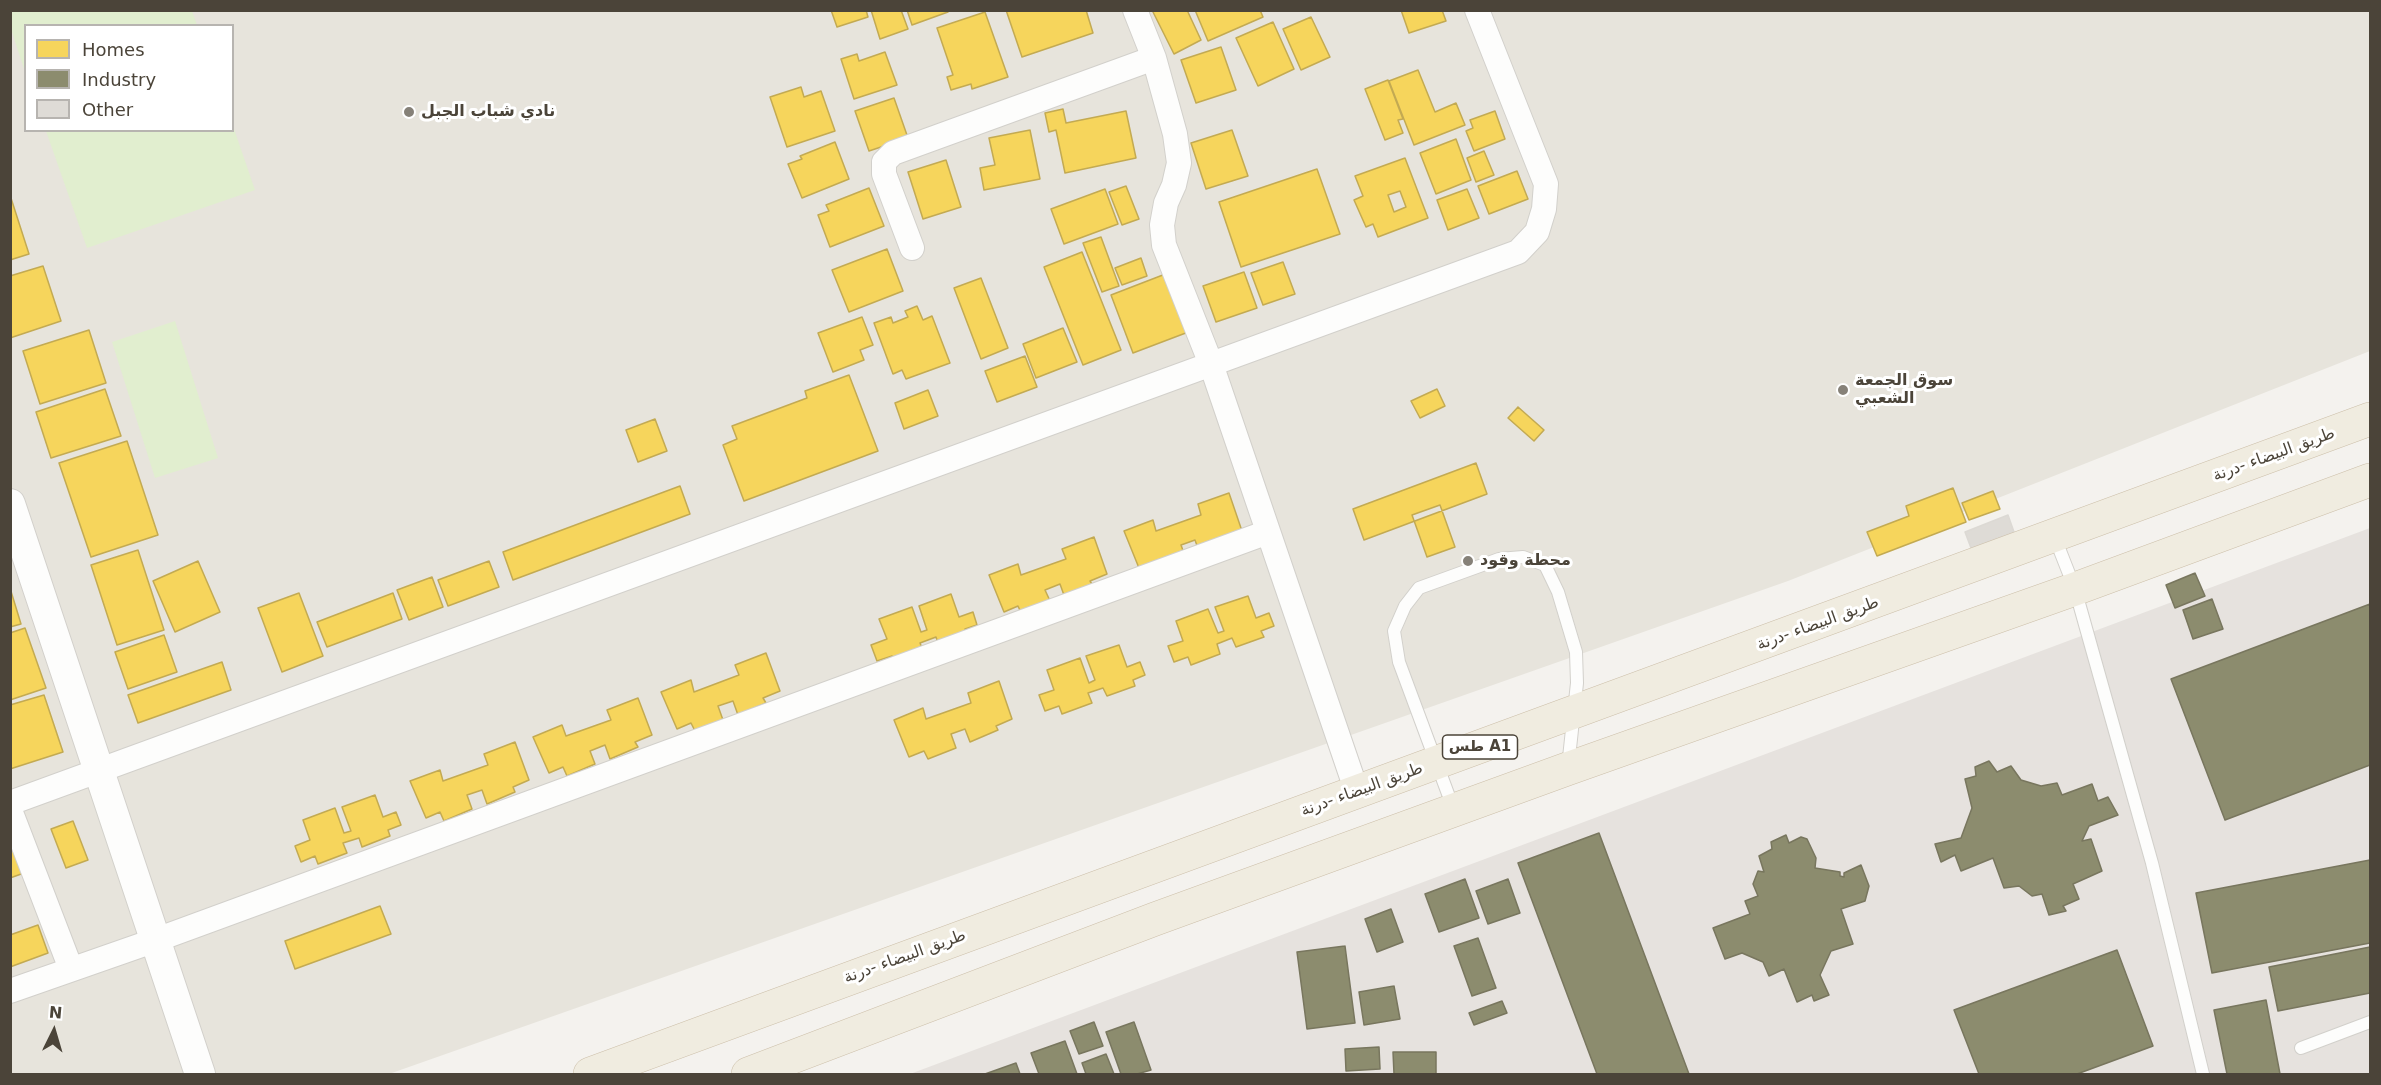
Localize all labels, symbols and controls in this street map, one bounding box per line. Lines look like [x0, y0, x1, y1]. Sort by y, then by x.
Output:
legend [24, 24, 234, 132]
text: Homes [82, 39, 145, 60]
text: Industry [82, 69, 156, 90]
text: Other [82, 99, 133, 120]
place label: نادي شباب الجبل [421, 102, 555, 122]
marker: نادي شباب الجبل [402, 105, 416, 119]
place label: سوق الجمعة الشعبي [1855, 371, 1953, 409]
marker: سوق الجمعة الشعبي [1836, 383, 1850, 397]
street label: طريق البيضاء -درنة [2210, 424, 2338, 486]
place label: محطة وقود [1480, 551, 1571, 571]
marker: محطة وقود [1461, 554, 1475, 568]
street label: طريق البيضاء -درنة [1754, 593, 1882, 655]
road number: طس A1 [1442, 735, 1518, 759]
street label: طريق البيضاء -درنة [1298, 759, 1426, 821]
street label: طريق البيضاء -درنة [841, 926, 969, 988]
north arrow [24, 1001, 84, 1061]
text: N [48, 1003, 63, 1023]

